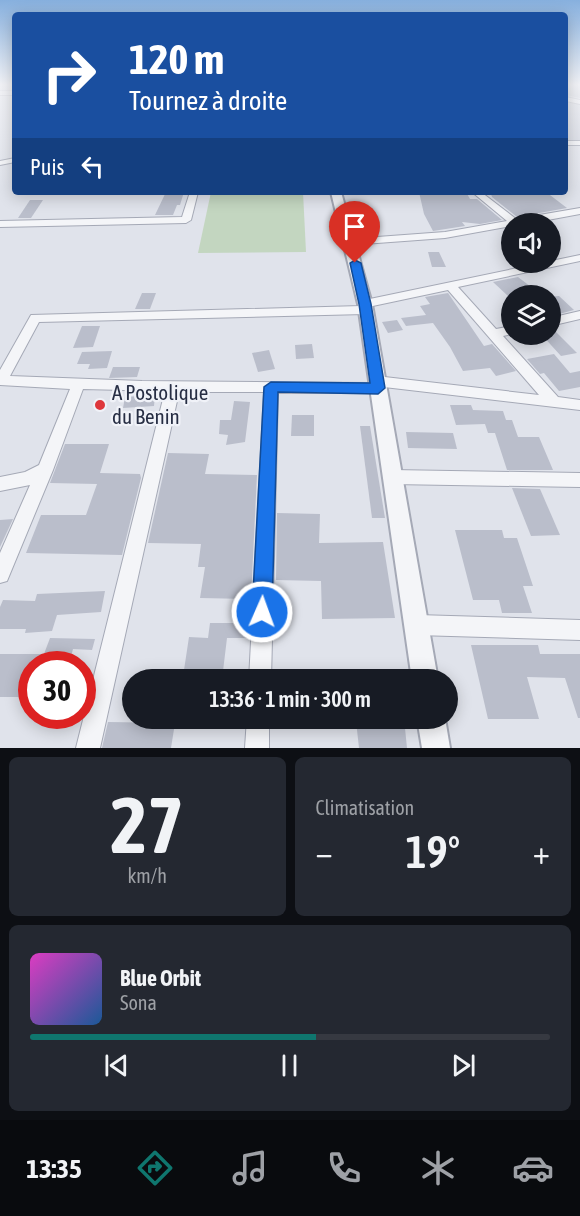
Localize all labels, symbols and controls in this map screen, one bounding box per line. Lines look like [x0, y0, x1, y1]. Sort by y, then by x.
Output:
text: 120 m [129, 35, 224, 83]
icon: right [30, 36, 108, 114]
text: Tournez à droite [129, 85, 287, 116]
icon: left [76, 150, 109, 183]
text: Puis [30, 154, 64, 180]
pin [329, 201, 380, 263]
icon: arrive [338, 210, 371, 243]
map controls [501, 213, 561, 345]
button: sound [501, 213, 561, 273]
button: layers [501, 285, 561, 345]
place label: A Postolique du Benin [112, 380, 208, 428]
marker: A Postolique du Benin [93, 398, 107, 412]
position arrow [230, 580, 294, 644]
speed limit sign: 30 [18, 651, 96, 729]
text: 13:36 · 1 min · 300 m [209, 686, 371, 712]
text: 27 [111, 780, 184, 870]
text: Climatisation [316, 796, 414, 819]
text: 19° [405, 826, 460, 878]
text: − [316, 833, 333, 871]
text: + [533, 833, 550, 871]
text: km/h [127, 864, 167, 887]
text: Blue Orbit [120, 965, 201, 991]
text: Sona [120, 991, 157, 1014]
icon: previous [100, 1049, 133, 1082]
icon: pause [273, 1049, 306, 1082]
icon: next [447, 1049, 480, 1082]
icon: directions [134, 1147, 176, 1189]
icon: music [229, 1147, 271, 1189]
icon: phone [323, 1147, 365, 1189]
icon: climate [417, 1147, 459, 1189]
icon: car [512, 1147, 554, 1189]
text: 13:35 [26, 1153, 82, 1184]

